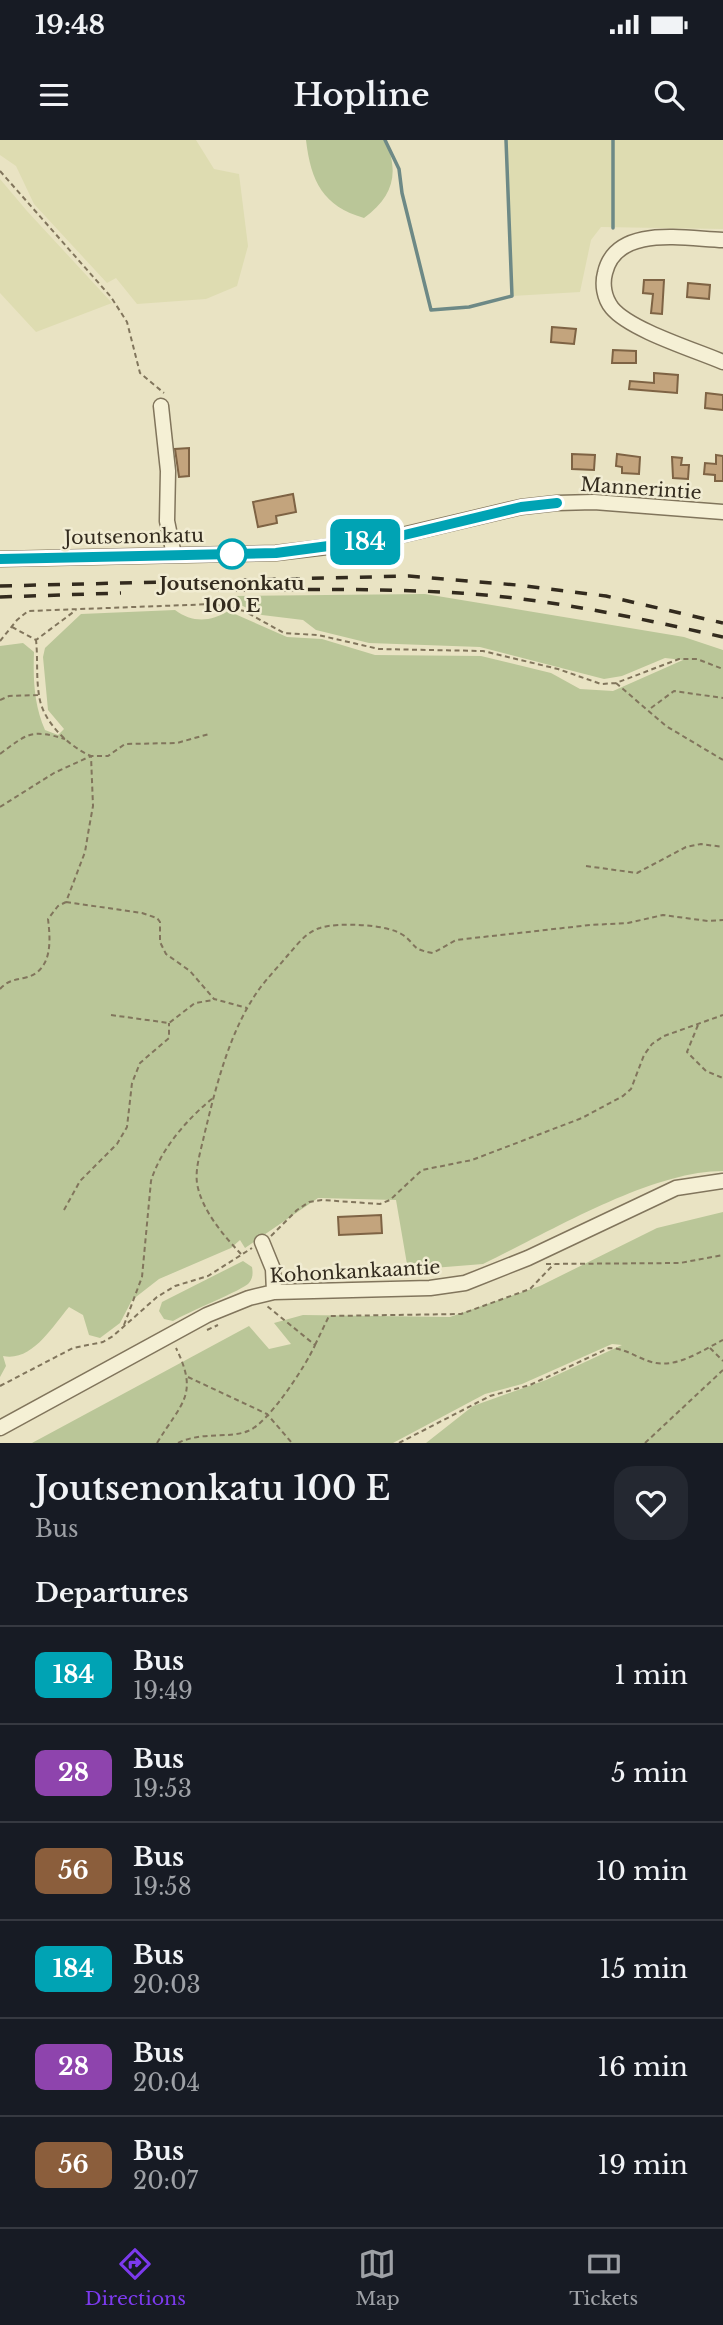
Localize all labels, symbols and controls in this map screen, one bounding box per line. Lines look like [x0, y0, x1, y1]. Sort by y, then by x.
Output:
text: 19:48 [35, 9, 105, 41]
text: Hopline [293, 75, 430, 115]
icon: menu [35, 76, 73, 114]
icon: search [650, 76, 688, 114]
street label: Mannerintie [580, 473, 702, 504]
line badge: 184 [325, 519, 405, 565]
street label: Joutsenonkatu [61, 524, 204, 549]
text: 184 [344, 527, 386, 556]
marker: Joutsenonkatu 100 E [217, 539, 247, 569]
place label: Joutsenonkatu 100 E [155, 572, 305, 617]
street label: Kohonkankaantie [269, 1256, 441, 1287]
button: heart [614, 1466, 688, 1540]
text: Joutsenonkatu 100 E [35, 1468, 390, 1509]
text: Bus [35, 1515, 78, 1543]
text: Departures [35, 1577, 189, 1609]
text: Bus [133, 1645, 184, 1677]
text: 1 min [614, 1659, 688, 1691]
text: 184 [53, 1660, 94, 1689]
text: 19:49 [133, 1677, 193, 1705]
text: Bus [133, 1743, 184, 1775]
text: 5 min [611, 1757, 688, 1789]
text: 28 [58, 1758, 89, 1787]
text: 19:53 [133, 1775, 192, 1803]
text: Bus [133, 1841, 184, 1873]
text: 10 min [596, 1855, 688, 1887]
text: 56 [58, 1856, 89, 1885]
text: 19:58 [133, 1873, 192, 1901]
text: Bus [133, 1939, 184, 1971]
text: 15 min [599, 1953, 688, 1985]
text: 184 [53, 1954, 94, 1983]
text: 20:03 [133, 1971, 201, 1999]
text: Bus [133, 2037, 184, 2069]
text: 16 min [598, 2051, 688, 2083]
text: 28 [58, 2052, 89, 2081]
text: 20:04 [133, 2069, 200, 2097]
text: Bus [133, 2135, 184, 2167]
text: 19 min [598, 2149, 688, 2181]
text: 56 [58, 2150, 89, 2179]
text: 20:07 [133, 2167, 198, 2195]
tab: Directions [85, 2245, 186, 2310]
tab: Map [355, 2245, 400, 2310]
tab: Tickets [569, 2245, 638, 2310]

